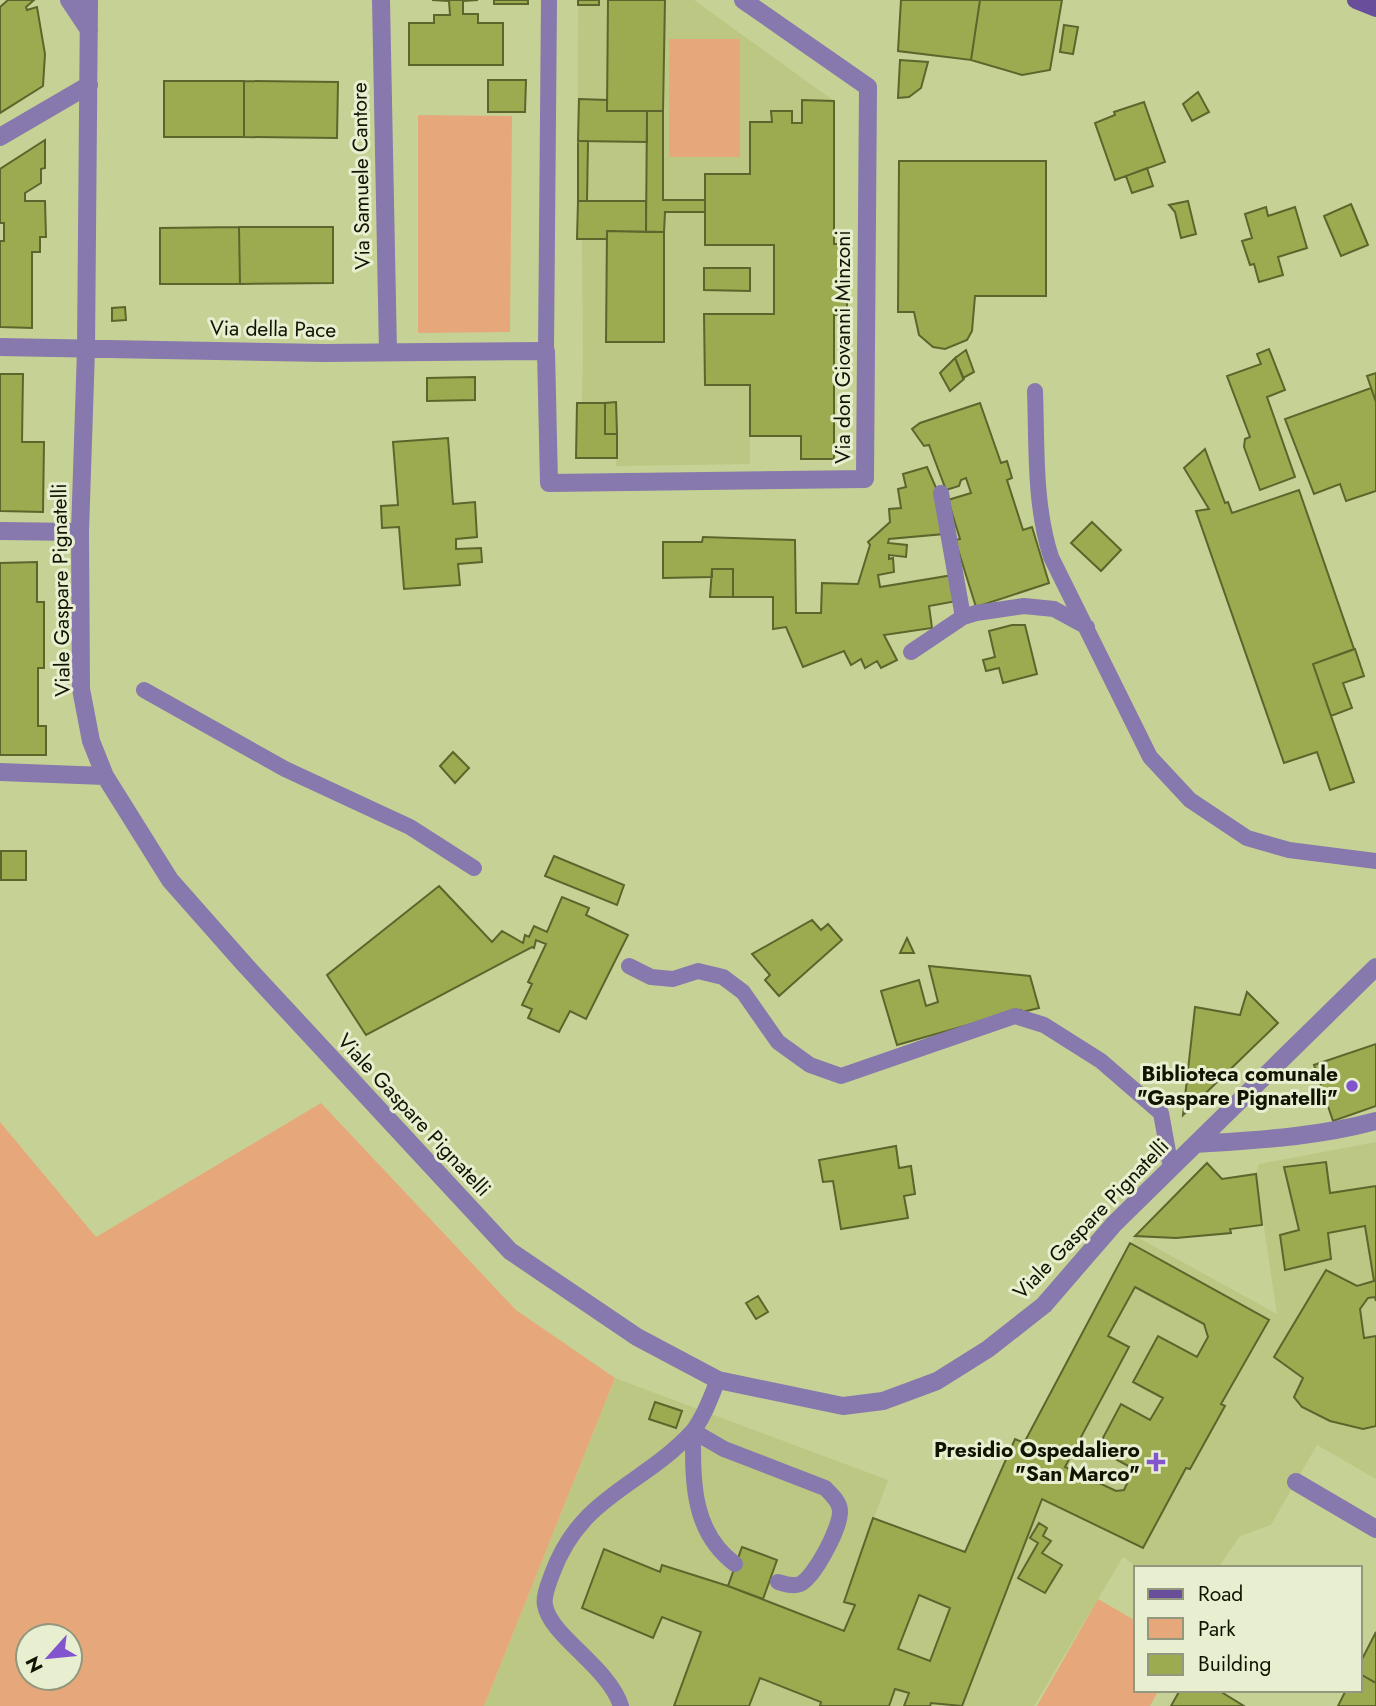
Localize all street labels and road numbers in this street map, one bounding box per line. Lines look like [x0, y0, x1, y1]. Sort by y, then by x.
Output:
street label: Via Samuele Cantore [344, 82, 378, 270]
street label: Via don Giovanni Minzoni [828, 230, 858, 464]
street label: Via della Pace [210, 313, 337, 345]
street label: Viale Gaspare Pignatelli [44, 483, 78, 697]
street label: Viale Gaspare Pignatelli [330, 1027, 498, 1203]
street label: Viale Gaspare Pignatelli [1006, 1132, 1176, 1306]

